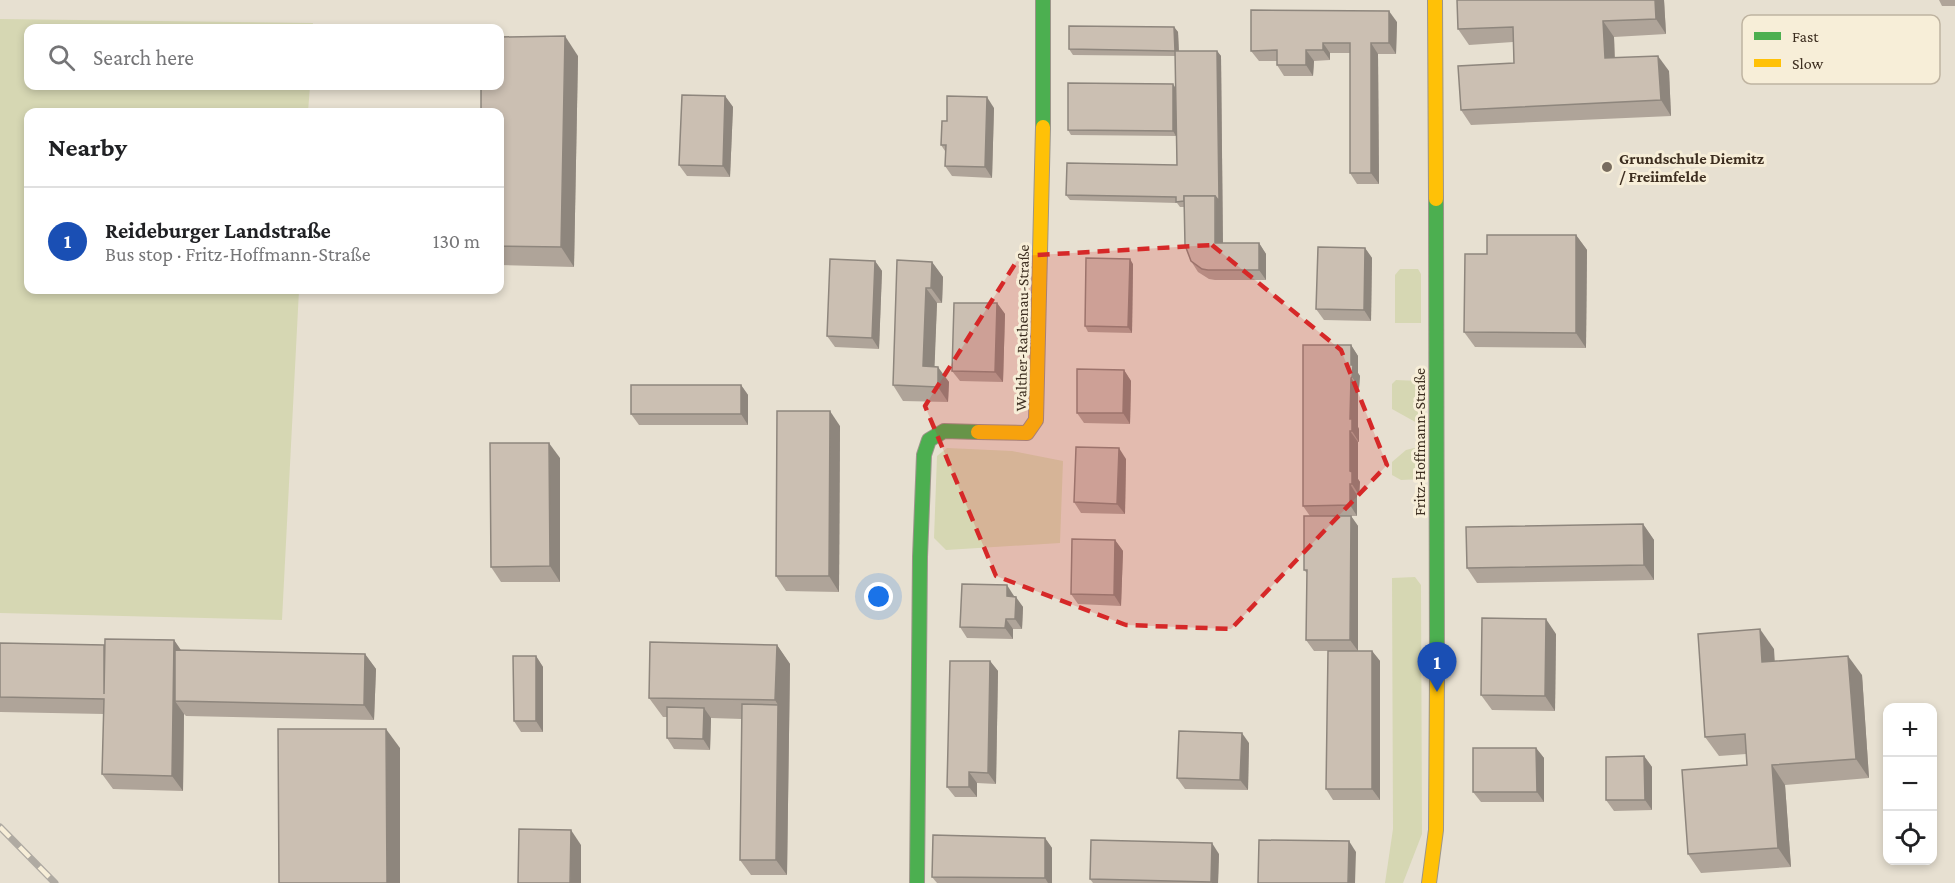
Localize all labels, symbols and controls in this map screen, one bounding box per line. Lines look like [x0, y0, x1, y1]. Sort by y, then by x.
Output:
legend [1742, 15, 1940, 84]
search box [24, 24, 504, 90]
text: Fast [1792, 28, 1819, 45]
icon: search [45, 41, 78, 74]
text: Search here [93, 45, 194, 70]
text: Slow [1792, 55, 1824, 72]
text: Nearby [48, 133, 127, 162]
place label: Grundschule Diemitz / Freiimfelde [1619, 150, 1765, 185]
marker: Grundschule Diemitz / Freiimfelde [1600, 160, 1614, 174]
text: Reideburger Landstraße [105, 218, 331, 243]
text: 1 [64, 230, 71, 252]
text: 130 m [433, 230, 480, 252]
text: Bus stop · Fritz-Hoffmann-Straße [105, 243, 370, 265]
street label: Walther-Rathenau-Straße [1012, 244, 1032, 412]
street label: Fritz-Hoffmann-Straße [1411, 368, 1428, 516]
your location [864, 582, 893, 611]
pin: 1 [1418, 642, 1456, 692]
map controls [1883, 703, 1937, 865]
button: + [1883, 703, 1937, 757]
button: − [1883, 757, 1937, 811]
button: locate [1883, 811, 1937, 865]

